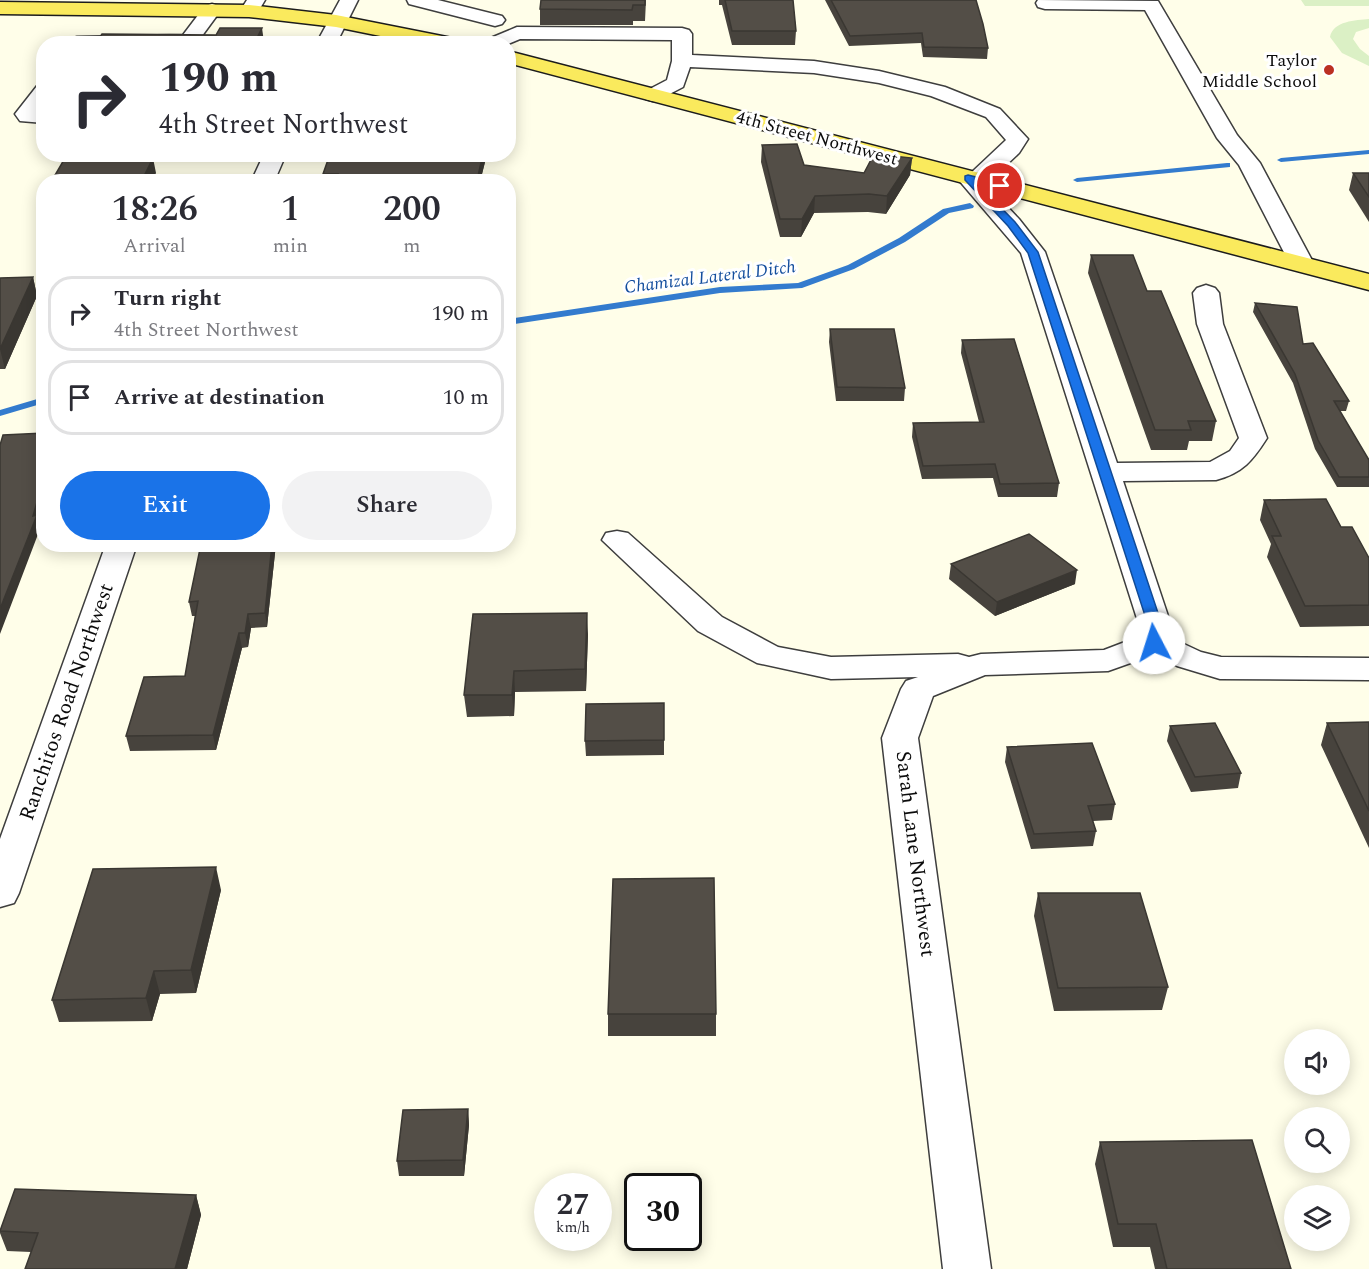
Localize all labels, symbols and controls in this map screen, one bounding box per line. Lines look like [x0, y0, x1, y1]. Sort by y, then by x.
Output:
text: 190 m [159, 47, 278, 110]
place label: Taylor Middle School [1202, 47, 1317, 95]
icon: right [60, 60, 138, 138]
marker: Taylor Middle School [1322, 63, 1336, 77]
street label: 4th Street Northwest [733, 103, 901, 173]
text: 4th Street Northwest [159, 104, 408, 146]
pin [974, 160, 1025, 211]
icon: arrive [983, 169, 1016, 202]
text: 18:26 [111, 182, 198, 237]
text: 1 [281, 182, 300, 237]
text: 200 [383, 182, 441, 237]
text: Arrival [123, 231, 186, 261]
text: min [273, 231, 308, 261]
text: m [403, 231, 421, 261]
water label: Chamizal Lateral Ditch [623, 253, 797, 301]
text: Turn right [114, 282, 221, 315]
icon: right [63, 297, 96, 330]
text: 190 m [432, 297, 489, 330]
text: 4th Street Northwest [114, 315, 299, 345]
icon: arrive [63, 381, 96, 414]
text: Arrive at destination [114, 381, 325, 414]
text: 10 m [443, 381, 489, 414]
button: Exit [60, 471, 270, 540]
button: Share [282, 471, 492, 540]
street label: Ranchitos Road Northwest [11, 579, 123, 825]
position arrow [1122, 611, 1186, 675]
street label: Sarah Lane Northwest [886, 749, 944, 959]
map controls [1284, 1029, 1350, 1251]
button: sound [1284, 1029, 1350, 1095]
button: search [1284, 1107, 1350, 1173]
speed limit sign: 30 [624, 1173, 702, 1251]
text: 27 [556, 1182, 590, 1228]
button: layers [1284, 1185, 1350, 1251]
text: km/h [556, 1216, 590, 1239]

